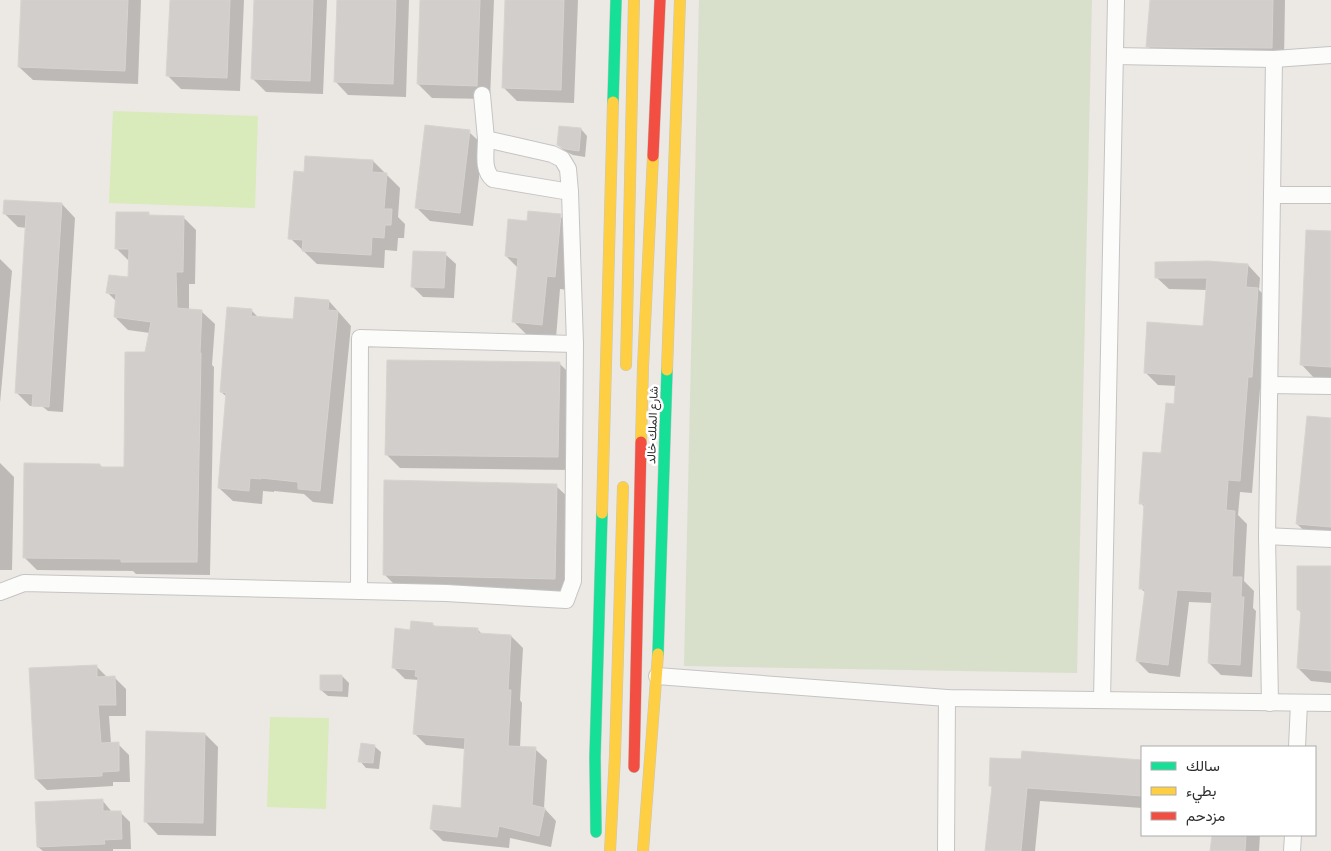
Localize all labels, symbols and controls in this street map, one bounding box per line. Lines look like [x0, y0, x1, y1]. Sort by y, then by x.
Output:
street label: شارع الملك خالد [642, 386, 663, 464]
legend [1141, 746, 1316, 836]
text: سالك [1186, 755, 1220, 776]
text: بطيء [1186, 780, 1216, 804]
text: مزدحم [1186, 805, 1225, 826]

